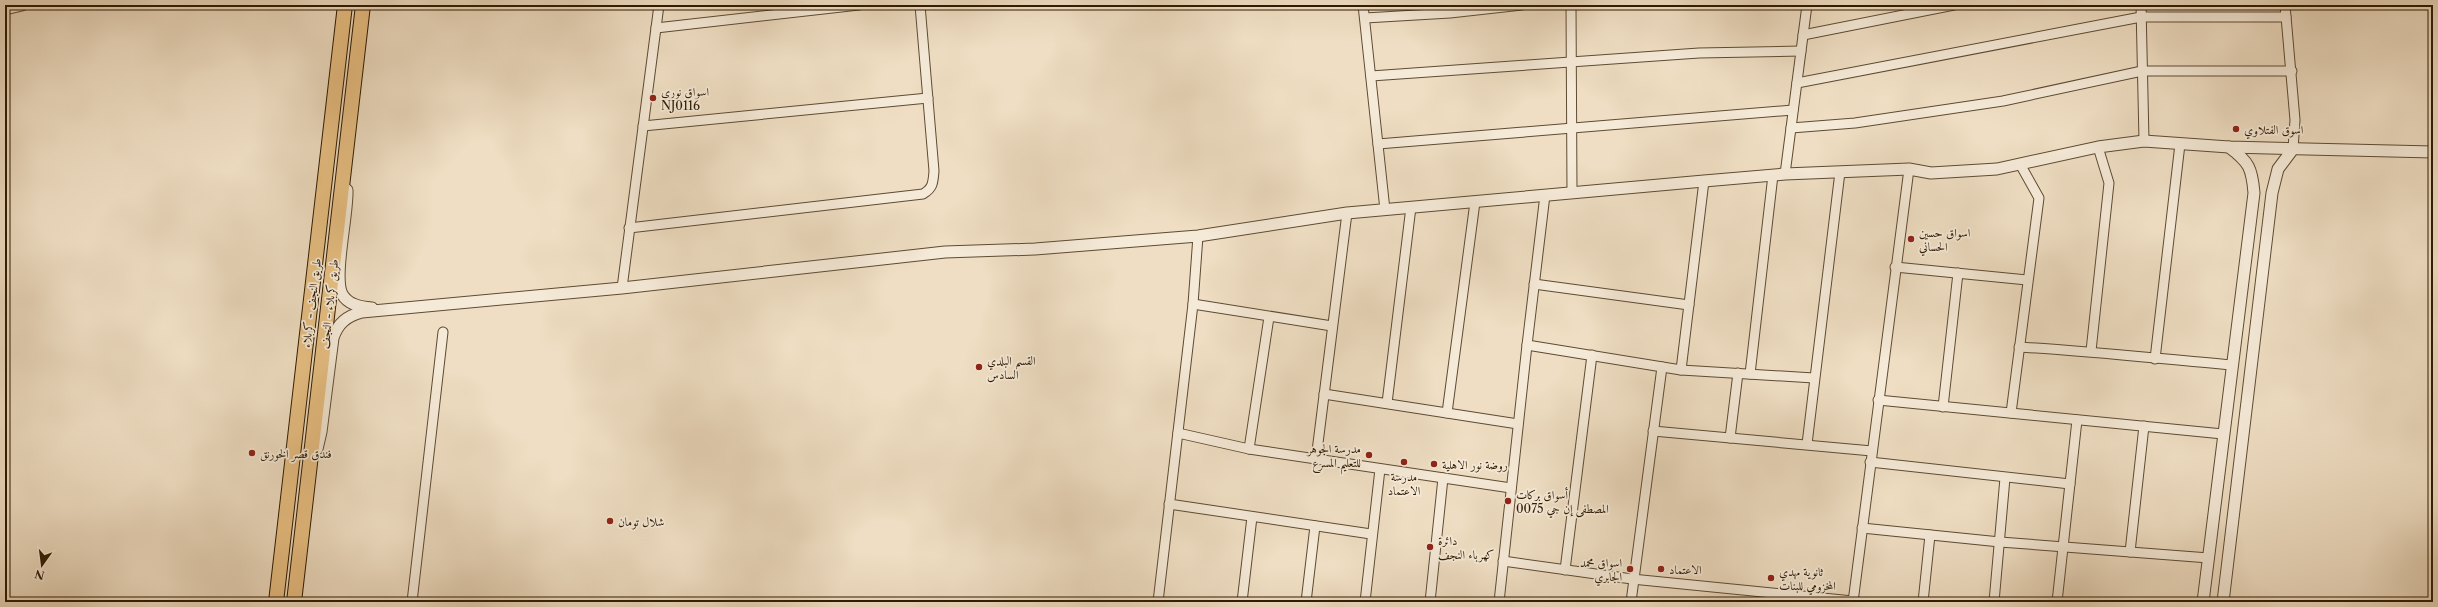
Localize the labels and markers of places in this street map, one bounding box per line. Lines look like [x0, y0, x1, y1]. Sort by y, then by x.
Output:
place label: اسواق نوري NJ0116 [661, 84, 709, 113]
marker: اسواق نوري NJ0116 [648, 93, 658, 103]
place label: اسوق الفتلاوي [2244, 122, 2304, 140]
marker: اسوق الفتلاوي [2231, 124, 2241, 134]
place label: اسواق حسين الحساني [1919, 225, 1971, 257]
marker: اسواق حسين الحساني [1906, 234, 1916, 244]
place label: القسم البلدي السادس [987, 353, 1036, 383]
marker: القسم البلدي السادس [974, 362, 984, 372]
place label: مدرسة الجوهر للتعليم المسرع [1305, 441, 1361, 475]
place label: فندق قصر الخورنق [260, 446, 332, 462]
marker: فندق قصر الخورنق [247, 448, 257, 458]
marker: مدرسة الجوهر للتعليم المسرع [1364, 450, 1374, 460]
marker: مدرسة الاعتماد [1399, 457, 1409, 467]
place label: روضة نور الاهلية [1442, 457, 1508, 473]
marker: روضة نور الاهلية [1429, 459, 1439, 469]
place label: مدرسة الاعتماد [1388, 469, 1421, 498]
place label: أسواق بركات المصطفی إن جي 0075 [1516, 487, 1609, 519]
marker: أسواق بركات المصطفی إن جي 0075 [1503, 496, 1513, 506]
place label: شلال تومان [618, 514, 664, 530]
marker: شلال تومان [605, 516, 615, 526]
place label: دائرة كهرباء النجف [1438, 533, 1495, 563]
marker: دائرة كهرباء النجف [1425, 542, 1435, 552]
place label: اسواق محمد الجابري [1580, 555, 1622, 587]
place label: الاعتماد [1669, 562, 1702, 577]
marker: اسواق محمد الجابري [1625, 564, 1635, 574]
marker: الاعتماد [1656, 564, 1666, 574]
place label: ثانوية مهدي المخزومي للبنات [1779, 564, 1836, 596]
marker: ثانوية مهدي المخزومي للبنات [1766, 573, 1776, 583]

